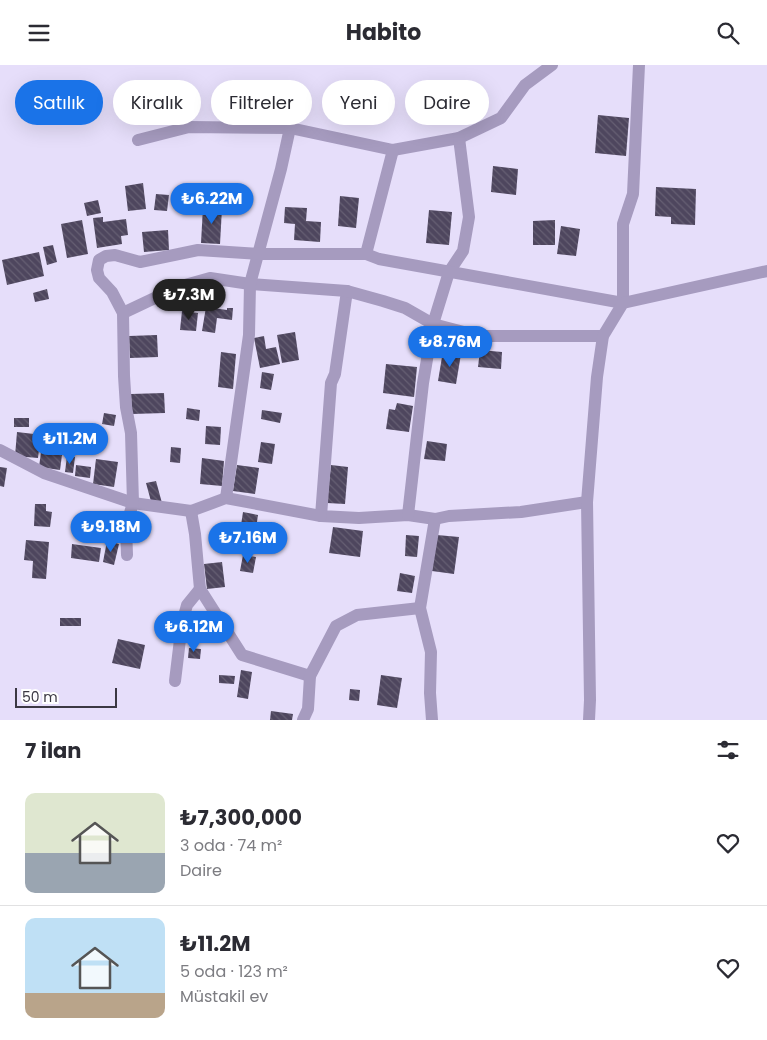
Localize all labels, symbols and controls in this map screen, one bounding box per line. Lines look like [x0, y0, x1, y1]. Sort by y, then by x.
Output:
text: Habito [346, 17, 421, 48]
icon: menu [25, 19, 53, 47]
icon: search [714, 19, 742, 47]
chip: Satılık [15, 80, 103, 125]
chip: Kiralık [113, 80, 201, 125]
chip: Filtreler [211, 80, 312, 125]
chip: Yeni [322, 80, 395, 125]
chip: Daire [405, 80, 489, 125]
pin: ₺6.22M [171, 183, 253, 225]
text: ₺6.22M [181, 187, 243, 210]
pin: ₺7.3M [154, 279, 224, 321]
text: ₺7.3M [164, 283, 214, 306]
pin: ₺8.76M [409, 325, 491, 368]
text: ₺8.76M [419, 330, 481, 353]
pin: ₺11.2M [29, 423, 111, 465]
text: ₺11.2M [43, 427, 97, 450]
pin: ₺9.18M [70, 511, 152, 553]
text: ₺9.18M [82, 515, 140, 538]
pin: ₺7.16M [207, 521, 289, 564]
text: ₺7.16M [219, 526, 277, 549]
pin: ₺6.12M [153, 611, 235, 653]
text: ₺6.12M [165, 615, 223, 638]
scale bar [15, 685, 118, 708]
text: 50 m [22, 687, 58, 707]
text: 7 ilan [25, 736, 82, 765]
icon: filters [714, 736, 742, 764]
text: ₺7,300,000 [180, 803, 302, 832]
icon: home [65, 813, 125, 873]
icon: heart [714, 829, 742, 857]
text: 3 oda · 74 m² [180, 834, 282, 857]
text: Daire [180, 859, 222, 882]
text: ₺11.2M [180, 929, 251, 958]
icon: home [65, 938, 125, 998]
icon: heart [714, 954, 742, 982]
text: 5 oda · 123 m² [180, 960, 288, 983]
text: Müstakil ev [180, 985, 268, 1008]

